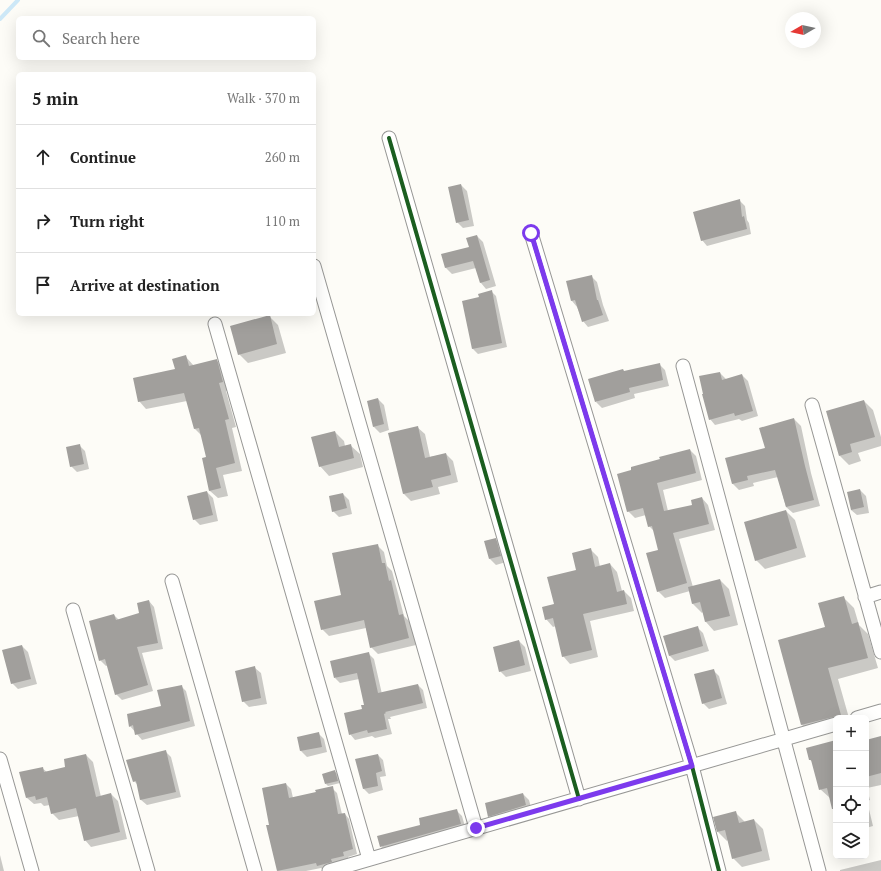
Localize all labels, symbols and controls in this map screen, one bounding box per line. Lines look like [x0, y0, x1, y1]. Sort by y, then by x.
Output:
north arrow [785, 12, 821, 48]
search box [16, 16, 316, 60]
icon: search [30, 27, 52, 49]
text: Search here [62, 28, 140, 48]
text: 5 min [32, 87, 79, 110]
text: Walk · 370 m [227, 89, 300, 107]
icon: ahead [32, 146, 54, 168]
text: Continue [70, 147, 136, 167]
text: 260 m [265, 148, 300, 166]
icon: right [32, 210, 54, 232]
text: Turn right [70, 211, 145, 231]
text: 110 m [265, 212, 300, 230]
route start [522, 224, 540, 242]
icon: arrive [32, 274, 54, 296]
text: Arrive at destination [70, 275, 220, 295]
map controls [833, 715, 869, 859]
button: + [833, 715, 869, 751]
button: − [833, 751, 869, 787]
button: locate [833, 787, 869, 823]
route end [467, 819, 485, 837]
button: layers [833, 823, 869, 859]

